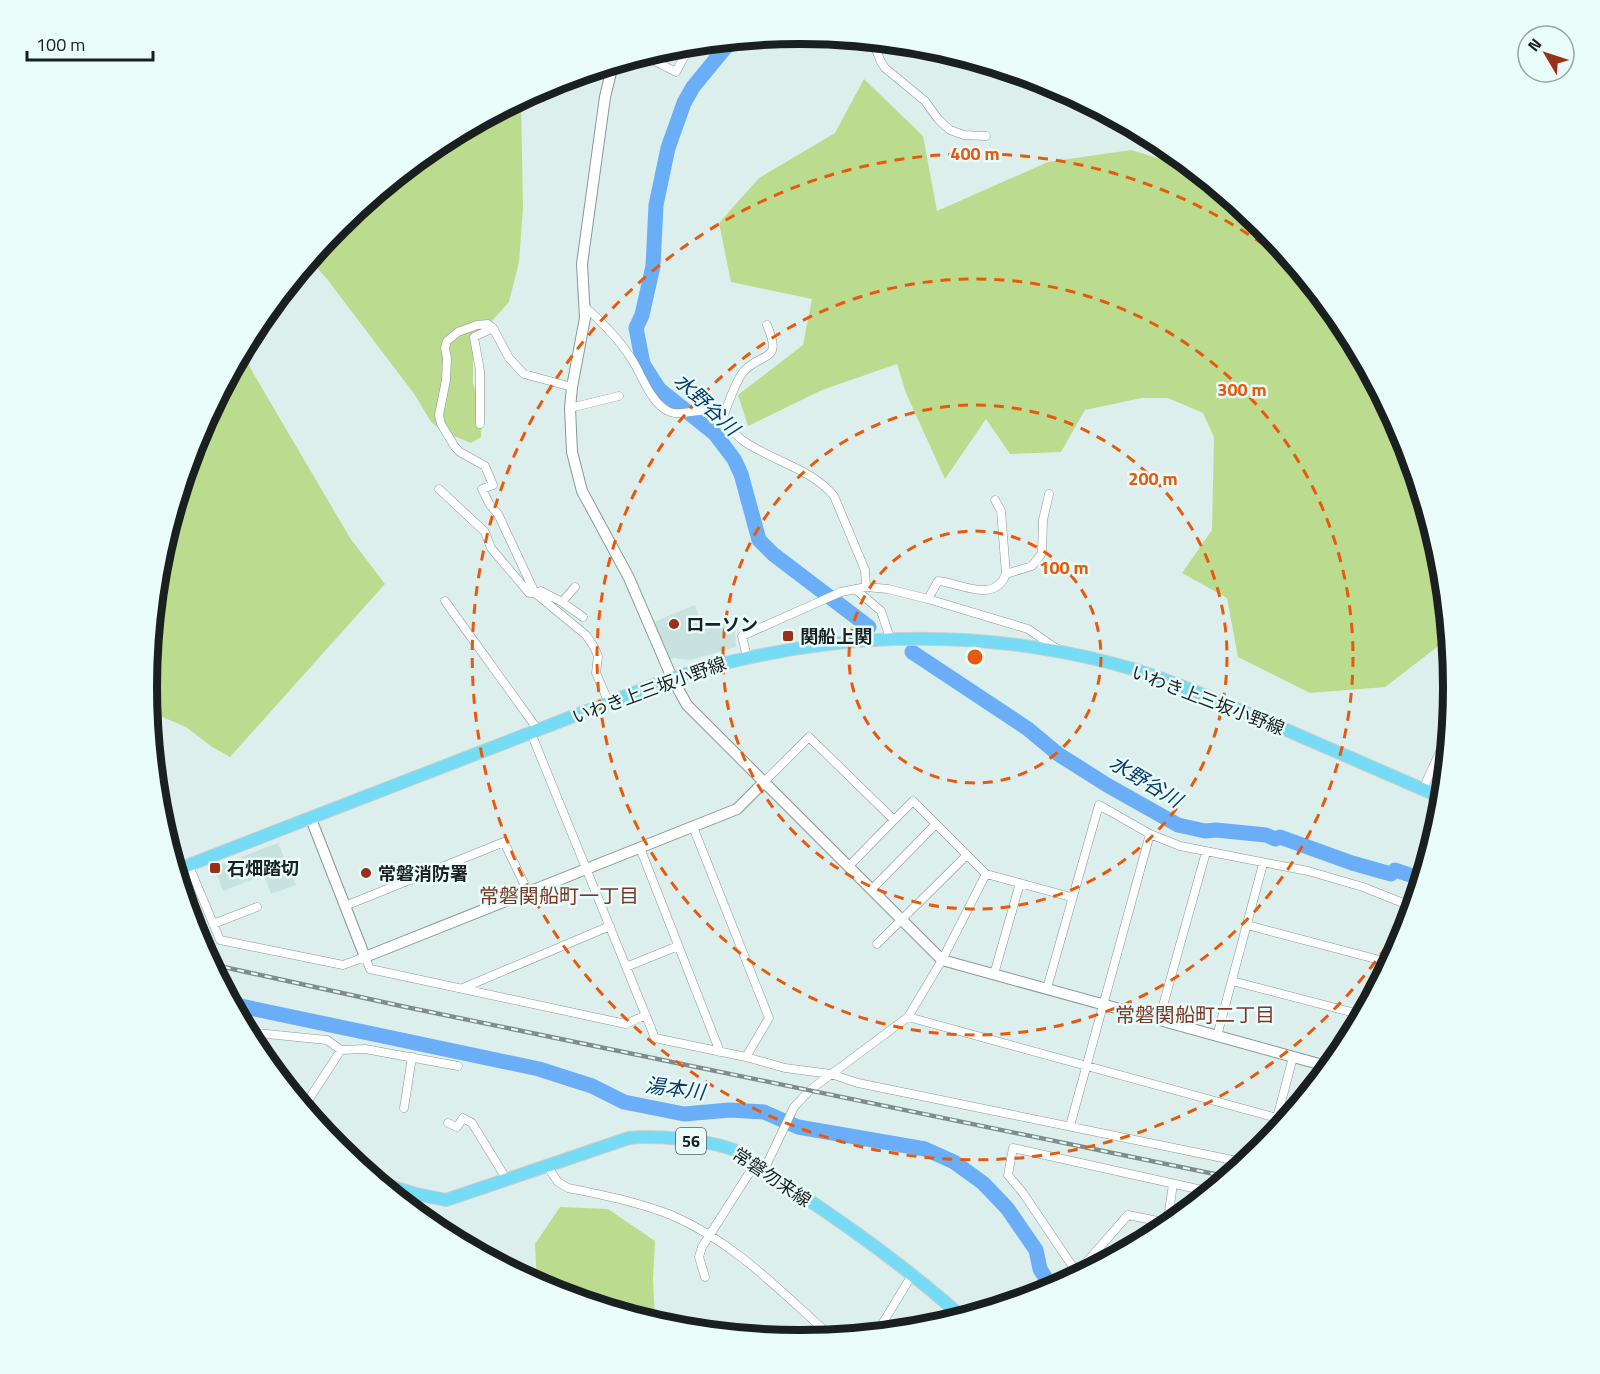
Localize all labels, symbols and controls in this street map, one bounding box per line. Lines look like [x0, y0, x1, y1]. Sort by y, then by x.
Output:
scale bar [27, 24, 153, 62]
north arrow [1516, 24, 1576, 84]
text: 100 m [36, 31, 85, 58]
text: N [1522, 33, 1547, 56]
text: 400 m [950, 140, 1000, 167]
water label: 水野谷川 [667, 365, 748, 444]
text: 300 m [1217, 376, 1267, 403]
text: 200 m [1128, 465, 1178, 492]
text: 100 m [1039, 554, 1089, 581]
place label: ローソン [686, 611, 758, 638]
marker: ローソン [667, 617, 681, 631]
place label: 関船上関 [800, 623, 872, 650]
marker: 関船上関 [781, 629, 795, 643]
centre of rings [965, 647, 985, 667]
street label: いわき上三坂小野線 [568, 650, 730, 730]
street label: いわき上三坂小野線 [1128, 658, 1288, 742]
water label: 水野谷川 [1104, 747, 1190, 816]
place label: 石畑踏切 [227, 855, 299, 882]
place label: 常磐消防署 [378, 860, 468, 887]
marker: 石畑踏切 [208, 861, 222, 875]
marker: 常磐消防署 [359, 866, 373, 880]
district label: 常磐関船町一丁目 [479, 880, 639, 911]
district label: 常磐関船町二丁目 [1115, 999, 1275, 1030]
water label: 湯本川 [643, 1069, 709, 1107]
road number: 56 [676, 1128, 706, 1154]
street label: 常磐勿来線 [727, 1141, 817, 1213]

